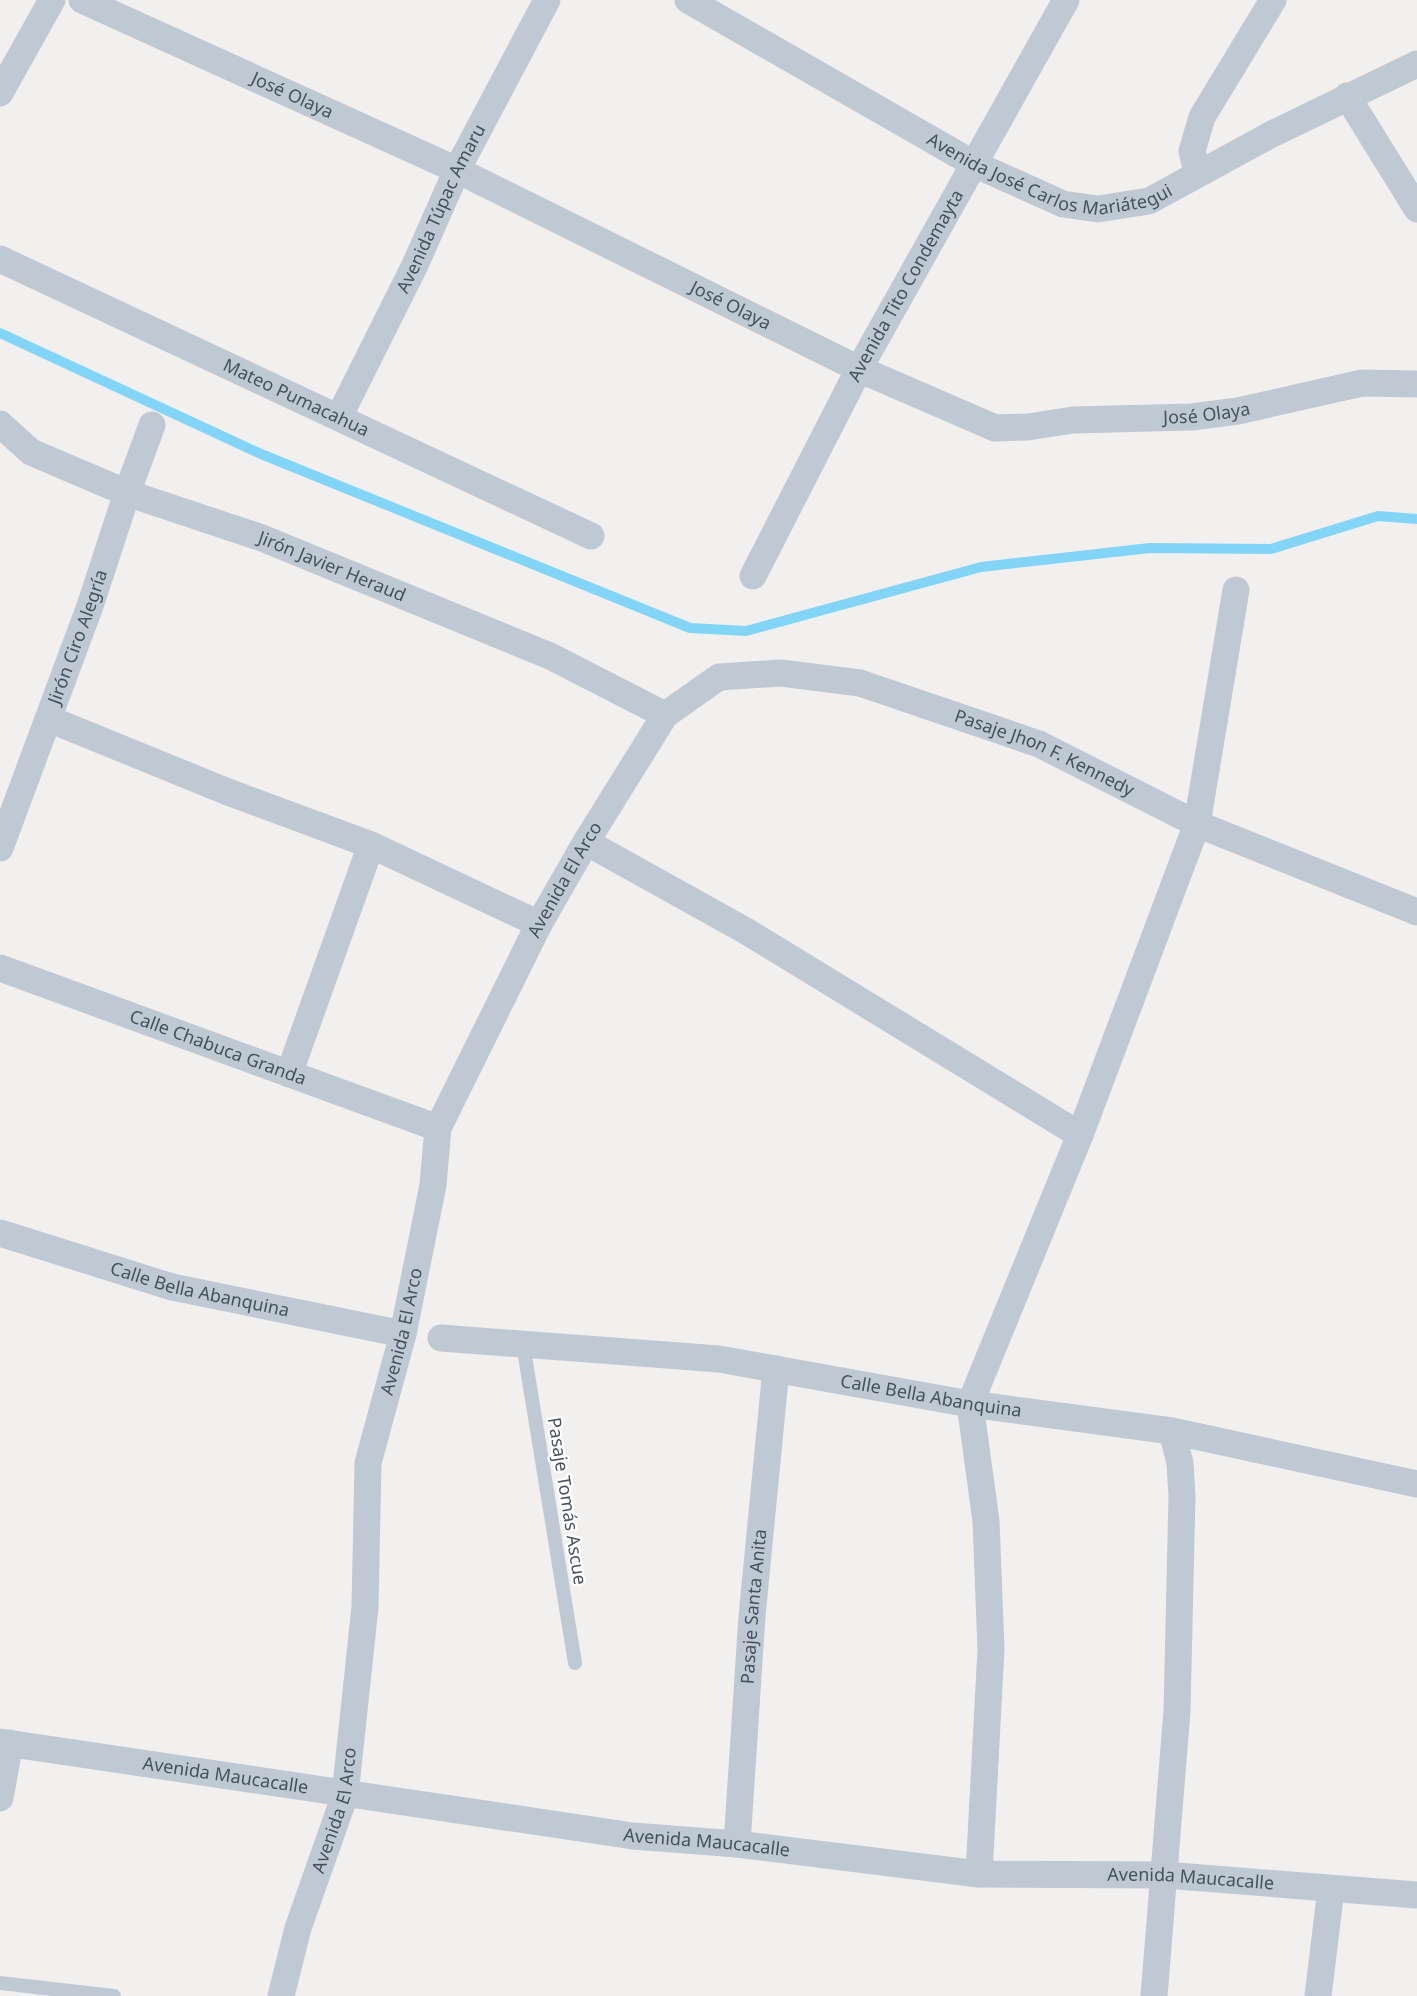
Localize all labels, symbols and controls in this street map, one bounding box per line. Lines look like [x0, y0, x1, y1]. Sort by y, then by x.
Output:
street label: José Olaya [246, 65, 338, 123]
street label: Avenida Túpac Amaru [390, 119, 490, 297]
street label: Avenida José Carlos Mariátegui [923, 127, 1176, 220]
street label: Avenida Tito Condemayta [842, 185, 968, 385]
street label: José Olaya [685, 274, 776, 335]
street label: Mateo Pumacahua [220, 352, 373, 441]
street label: José Olaya [1161, 396, 1252, 429]
street label: Jirón Javier Heraud [254, 524, 410, 607]
street label: Jirón Ciro Alegría [41, 566, 112, 709]
street label: Pasaje Jhon F. Kennedy [952, 703, 1139, 802]
street label: Avenida El Arco [521, 817, 607, 941]
street label: Calle Chabuca Granda [127, 1003, 310, 1090]
street label: Calle Bella Abanquina [108, 1255, 292, 1322]
street label: Avenida El Arco [374, 1266, 427, 1398]
street label: Calle Bella Abanquina [839, 1368, 1023, 1422]
street label: Pasaje Tomás Ascue [543, 1415, 593, 1586]
street label: Pasaje Santa Anita [735, 1528, 771, 1685]
street label: Avenida El Arco [305, 1746, 361, 1876]
street label: Avenida Maucacalle [141, 1750, 310, 1799]
street label: Avenida Maucacalle [622, 1822, 791, 1861]
street label: Avenida Maucacalle [1107, 1862, 1275, 1895]

